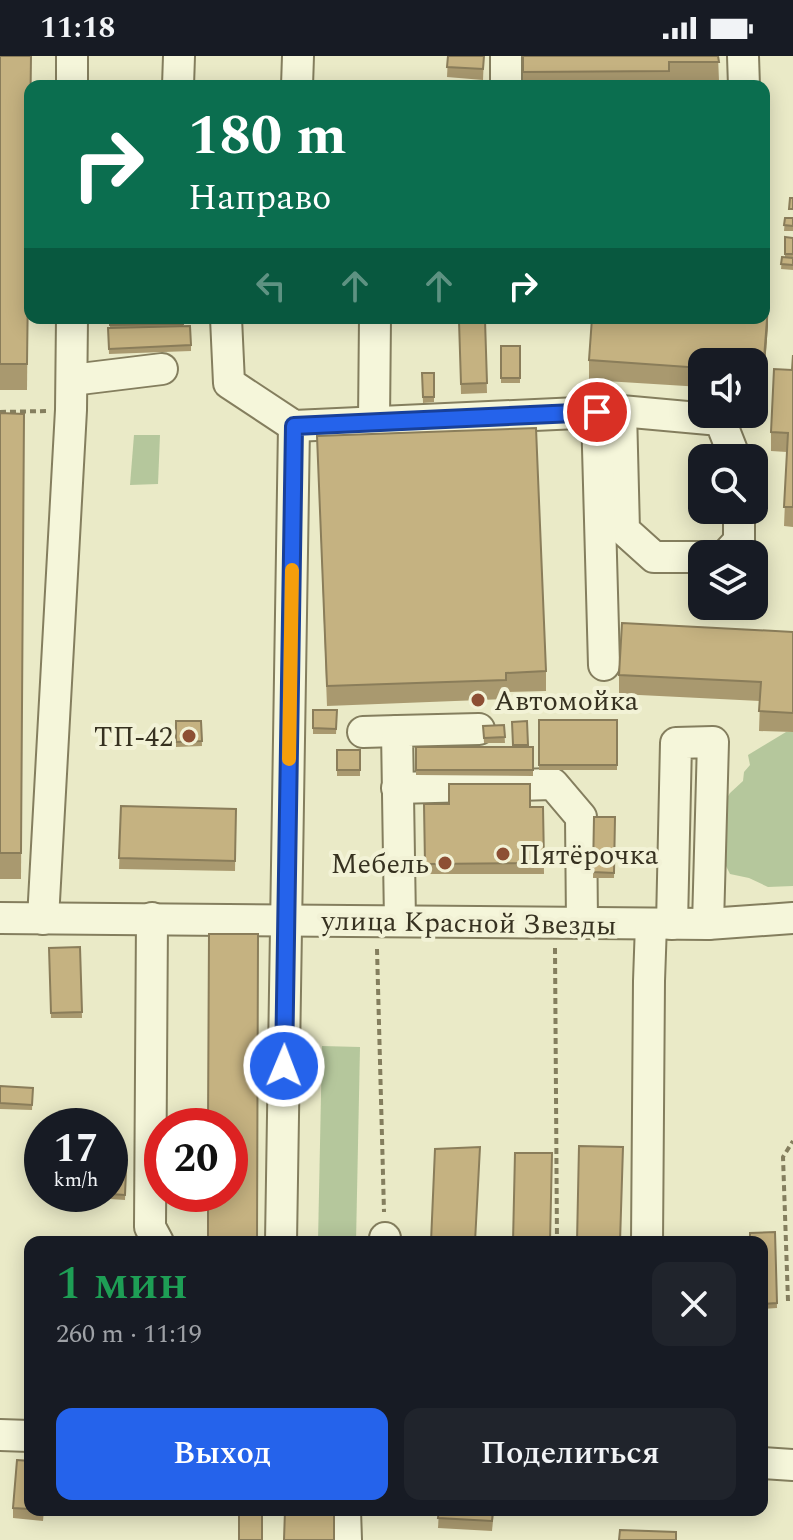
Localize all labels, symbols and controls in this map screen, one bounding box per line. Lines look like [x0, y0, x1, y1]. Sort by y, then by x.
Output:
text: 11:18 [40, 5, 115, 51]
text: 180 m [188, 94, 347, 179]
icon: right [56, 112, 160, 216]
text: Направо [188, 171, 331, 226]
icon: left [249, 264, 293, 308]
icon: ahead [333, 264, 377, 308]
icon: ahead [417, 264, 461, 308]
icon: right [501, 264, 545, 308]
map controls [688, 348, 768, 620]
button: sound [688, 348, 768, 428]
pin [563, 378, 631, 446]
icon: arrive [575, 390, 619, 434]
button: search [688, 444, 768, 524]
button: layers [688, 540, 768, 620]
place label: Автомойка [494, 680, 639, 723]
marker: Автомойка [469, 691, 487, 709]
place label: ТП-42 [94, 716, 173, 759]
marker: ТП-42 [180, 727, 198, 745]
place label: Пятёрочка [519, 834, 659, 877]
place label: Мебель [331, 843, 429, 886]
marker: Пятёрочка [494, 845, 512, 863]
marker: Мебель [436, 854, 454, 872]
street label: улица Красной Звезды [320, 899, 617, 948]
position arrow [242, 1024, 326, 1108]
speed limit sign: 20 [144, 1108, 248, 1212]
text: 17 [54, 1119, 98, 1180]
text: km/h [54, 1165, 99, 1195]
text: 1 мин [56, 1247, 188, 1320]
button: close [652, 1262, 736, 1346]
text: 260 m · 11:19 [56, 1314, 202, 1354]
button: Выход [56, 1408, 388, 1500]
button: Поделиться [404, 1408, 736, 1500]

